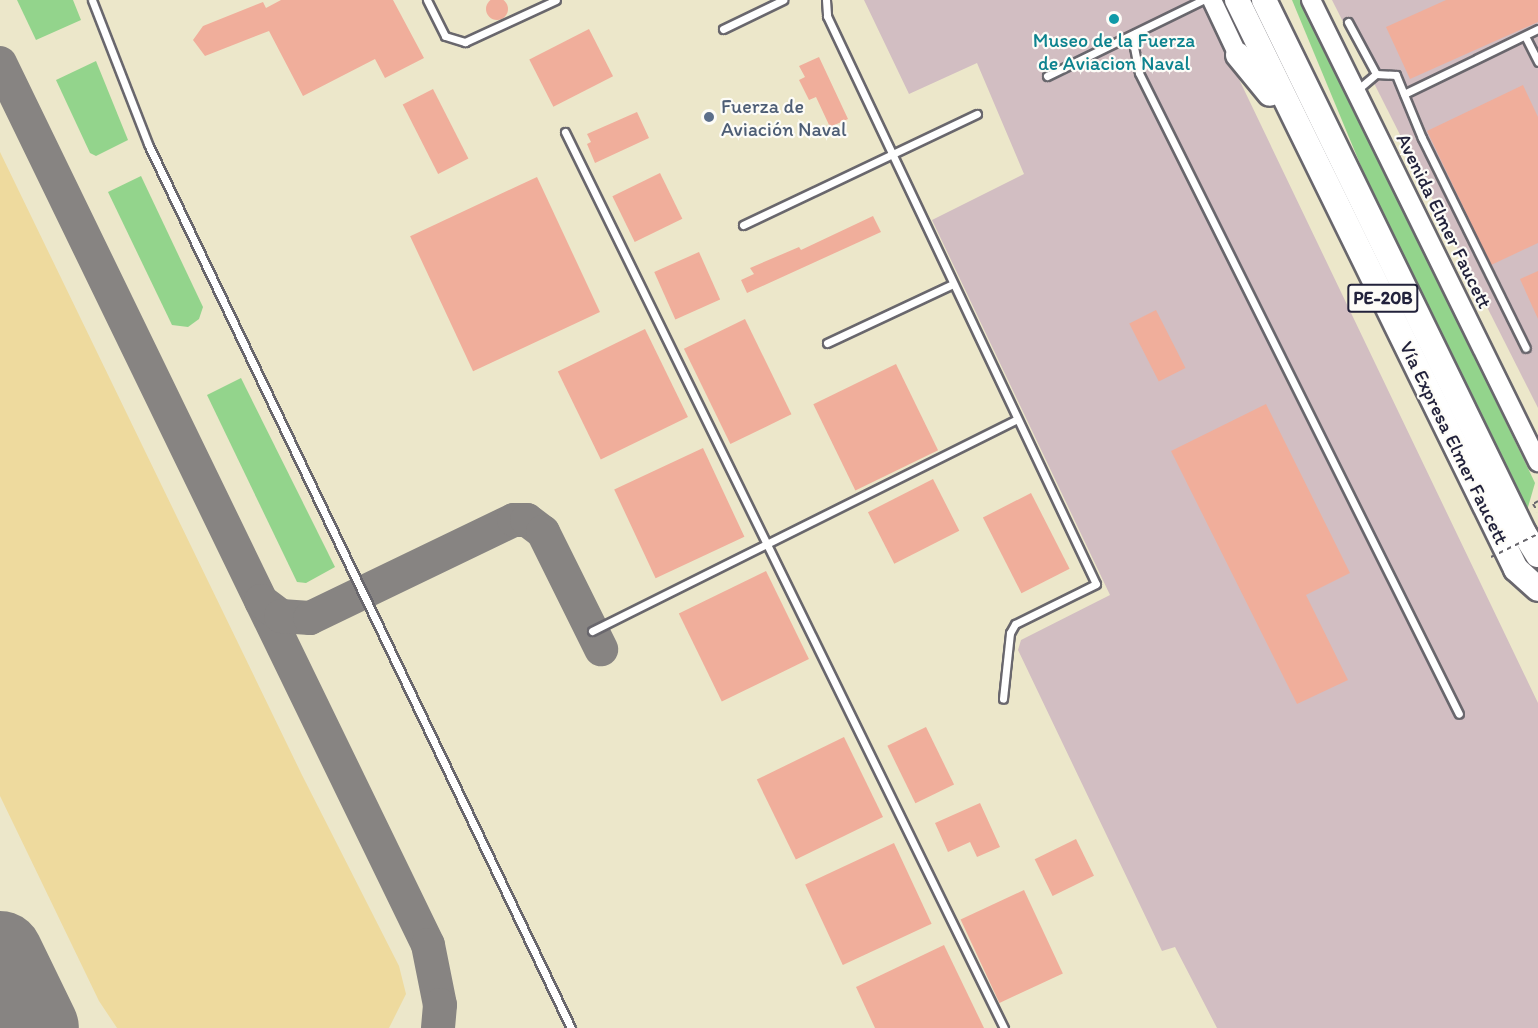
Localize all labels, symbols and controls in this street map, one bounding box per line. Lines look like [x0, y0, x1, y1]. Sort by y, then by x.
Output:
marker: Museo de la Fuerza de Aviacion Naval [1107, 12, 1121, 26]
place label: Museo de la Fuerza de Aviacion Naval [1032, 28, 1196, 75]
place label: Fuerza de Aviación Naval [721, 94, 847, 141]
marker: Fuerza de Aviación Naval [702, 110, 716, 124]
street label: Avenida Elmer Faucett [1391, 130, 1497, 312]
road number: PE-20B [1347, 283, 1419, 313]
street label: Vía Expresa Elmer Faucett [1395, 338, 1513, 548]

